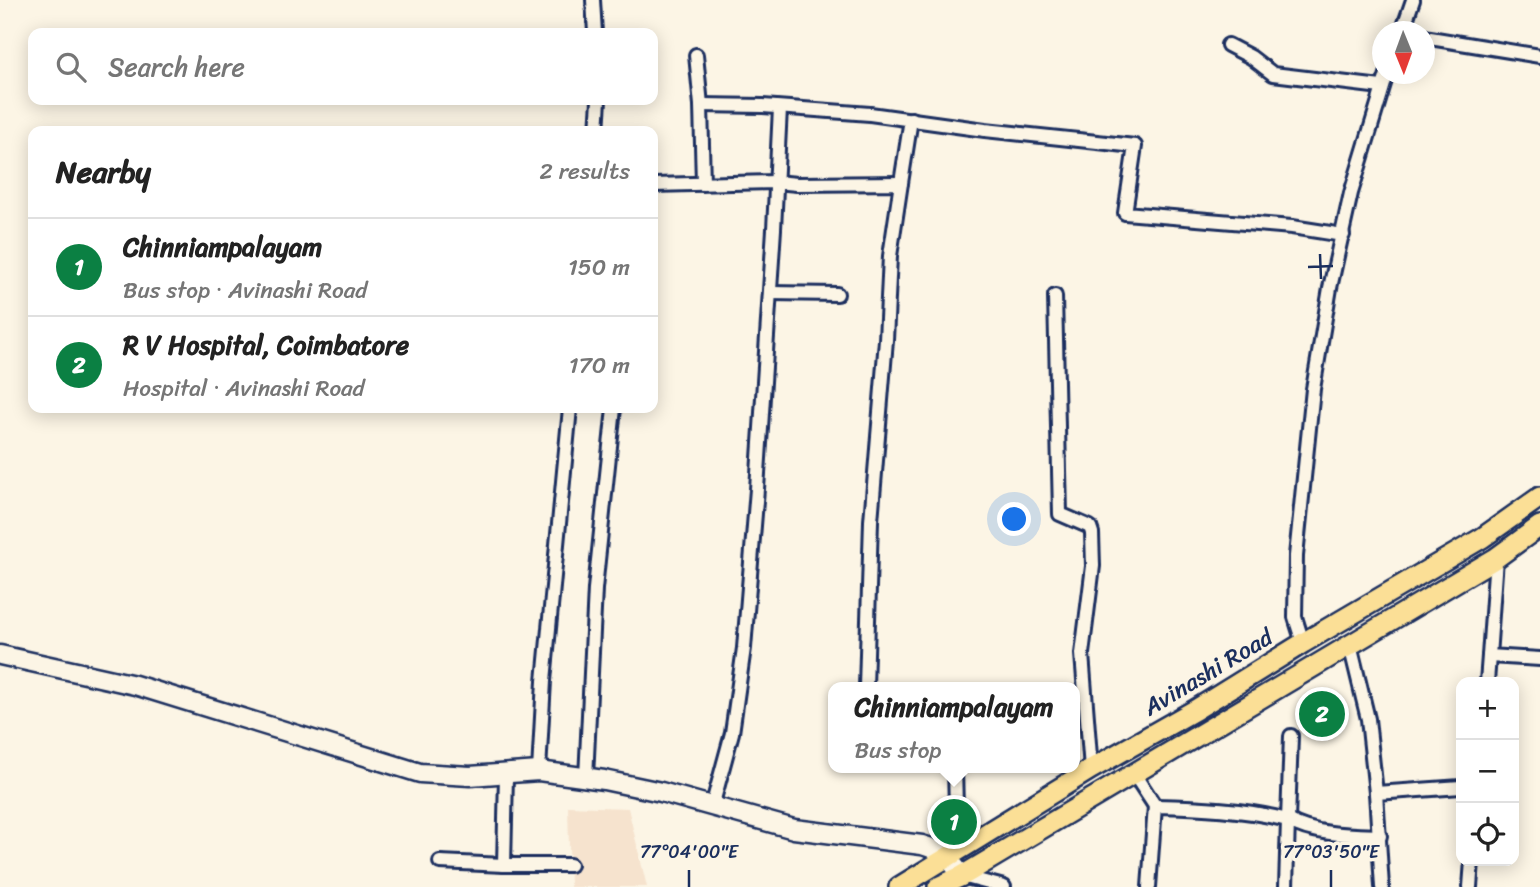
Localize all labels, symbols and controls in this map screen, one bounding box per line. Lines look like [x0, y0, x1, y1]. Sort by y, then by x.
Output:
north arrow [1372, 21, 1435, 84]
search box [28, 28, 658, 105]
text: Search here [108, 44, 245, 90]
icon: search [52, 48, 90, 86]
text: Nearby [56, 145, 151, 199]
text: 2 results [539, 151, 630, 192]
text: Chinniampalayam [123, 224, 322, 270]
text: 1 [74, 247, 84, 288]
text: 150 m [568, 247, 630, 288]
text: Bus stop · Avinashi Road [123, 270, 367, 311]
text: R V Hospital, Coimbatore [123, 322, 409, 368]
text: 2 [72, 345, 86, 386]
text: 170 m [569, 345, 630, 386]
text: Hospital · Avinashi Road [123, 368, 365, 409]
your location [997, 502, 1031, 536]
street label: Avinashi Road [1134, 616, 1282, 728]
map controls [1456, 677, 1519, 866]
button: + [1456, 677, 1519, 740]
popup [828, 682, 1080, 773]
text: Chinniampalayam [854, 684, 1054, 730]
pin: 2 [1299, 688, 1345, 740]
text: Bus stop [854, 730, 942, 771]
button: − [1456, 740, 1519, 803]
pin: 1 [931, 796, 977, 848]
button: locate [1456, 803, 1519, 866]
text: 77°04'00"E [640, 836, 739, 868]
text: 77°03'50"E [1283, 836, 1380, 868]

